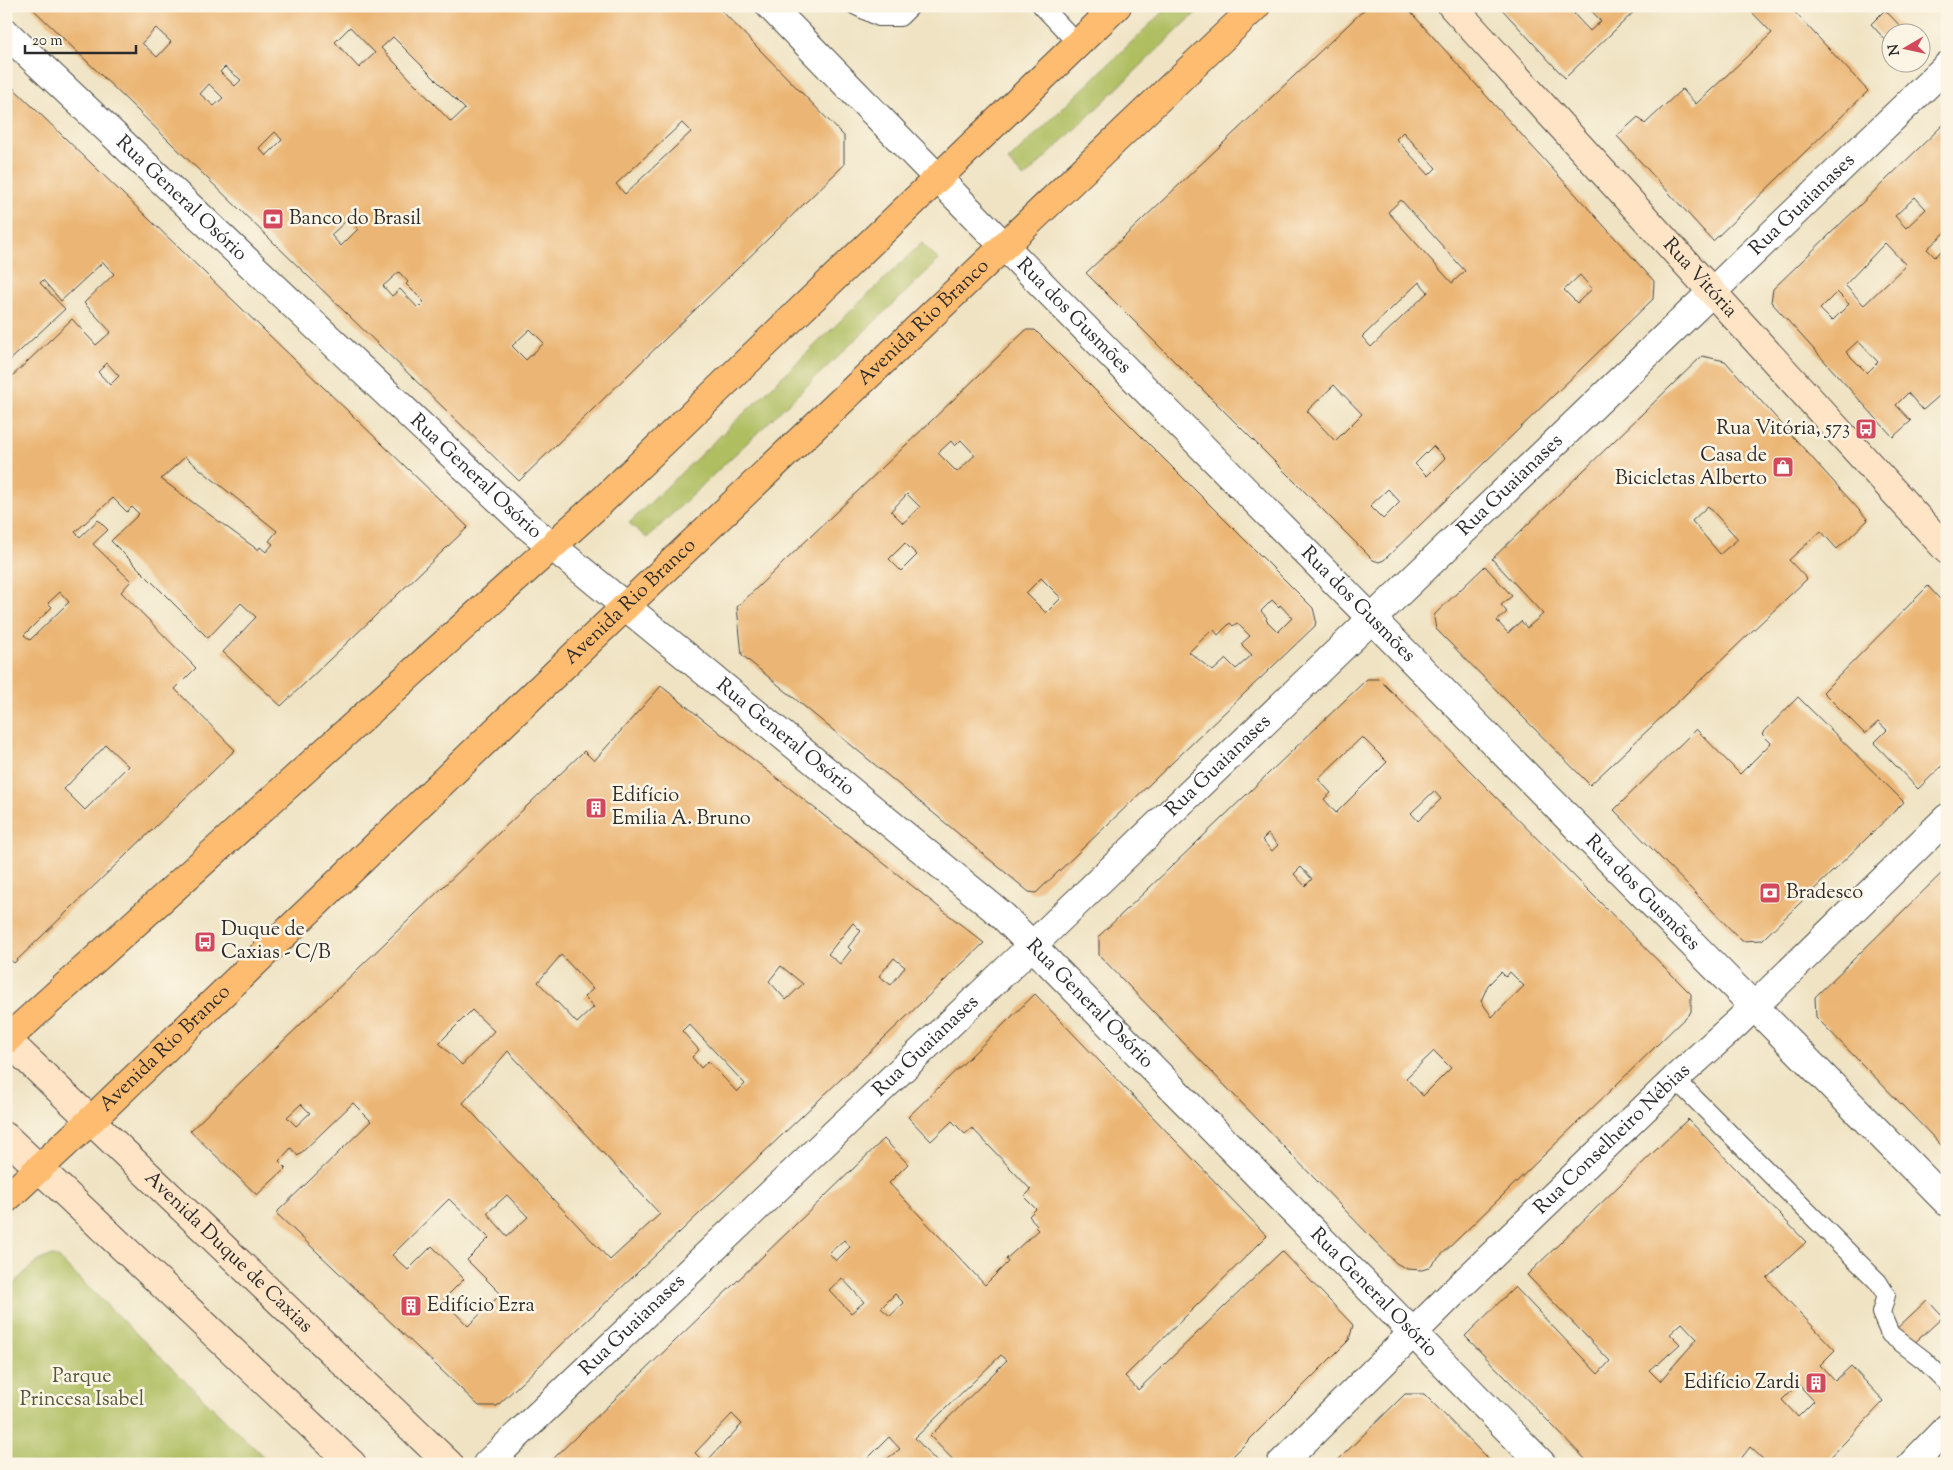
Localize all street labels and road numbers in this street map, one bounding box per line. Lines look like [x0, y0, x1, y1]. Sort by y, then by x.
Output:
street label: Rua General Osório [109, 129, 254, 268]
street label: Rua Guaianases [1743, 147, 1862, 263]
street label: Rua Vitória [1655, 232, 1744, 325]
street label: Avenida Rio Branco [851, 252, 996, 393]
street label: Rua dos Gusmões [1009, 252, 1138, 381]
street label: Rua General Osório [403, 407, 548, 546]
street label: Rua Guaianases [1451, 428, 1570, 543]
street label: Avenida Rio Branco [558, 532, 703, 672]
street label: Rua dos Gusmões [1294, 540, 1422, 670]
street label: Rua General Osório [710, 672, 861, 803]
street label: Rua Guaianases [1159, 708, 1278, 824]
street label: Rua dos Gusmões [1578, 828, 1706, 958]
street label: Rua General Osório [1019, 932, 1160, 1075]
street label: Avenida Rio Branco [93, 978, 238, 1119]
street label: Rua Guaianases [866, 989, 986, 1104]
street label: Rua Conselheiro Nébias [1528, 1057, 1697, 1222]
street label: Avenida Duque de Caxias [138, 1164, 319, 1340]
street label: Rua General Osório [1303, 1221, 1444, 1364]
street label: Rua Guaianases [573, 1268, 692, 1383]

